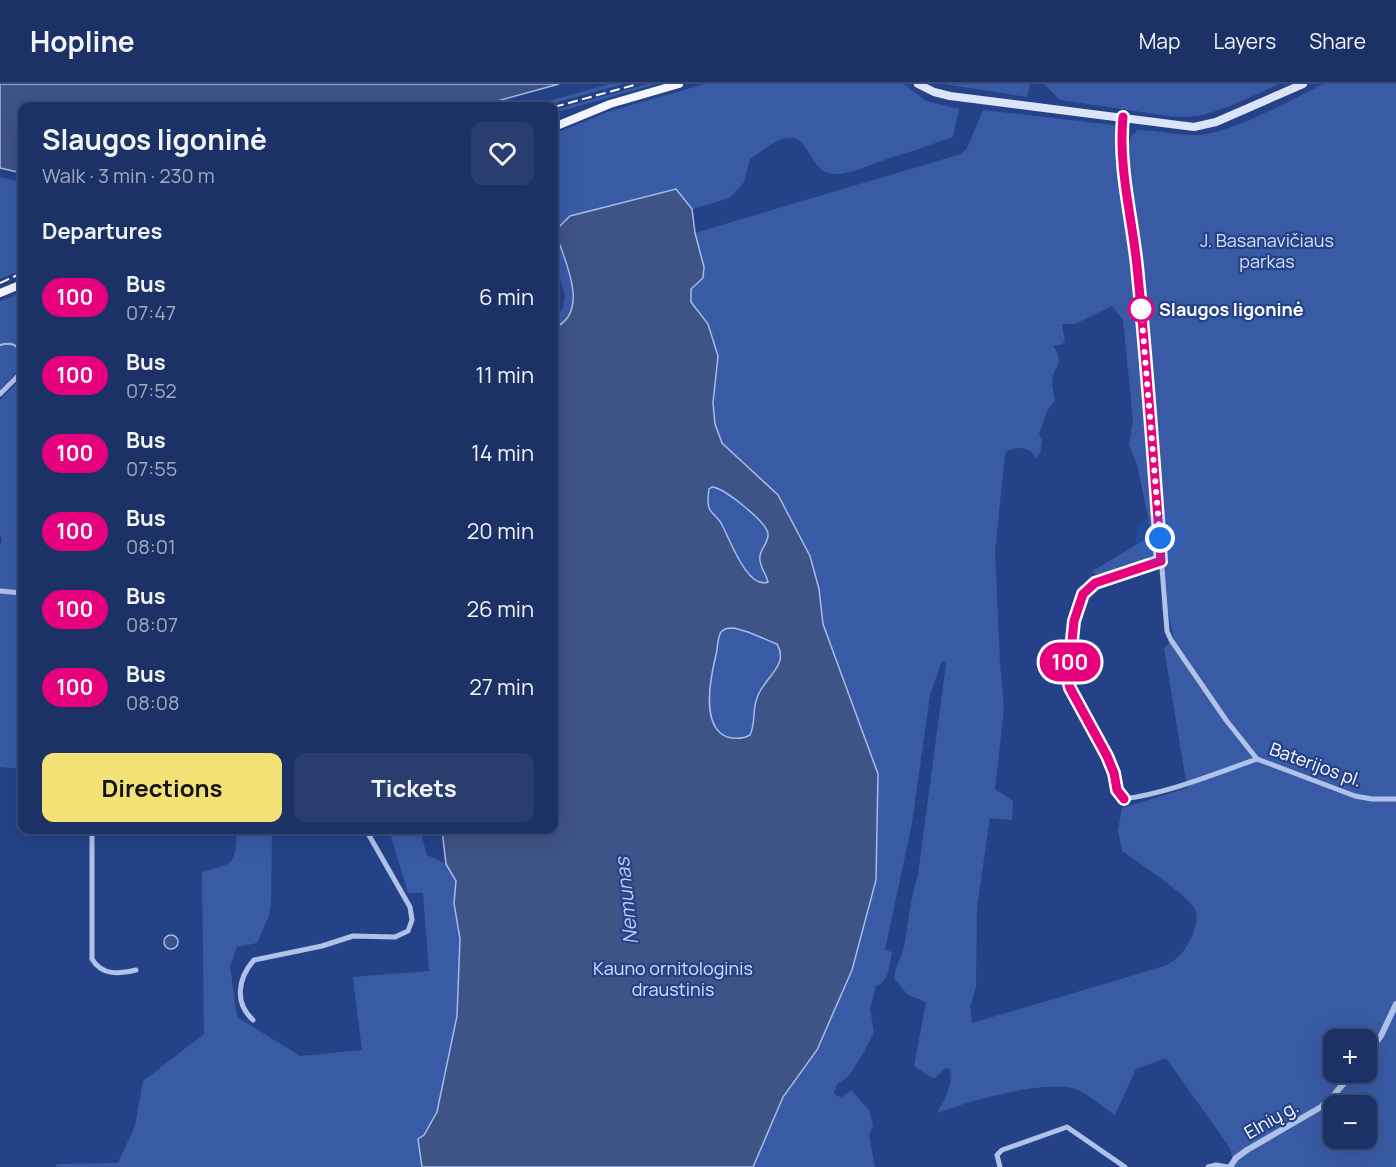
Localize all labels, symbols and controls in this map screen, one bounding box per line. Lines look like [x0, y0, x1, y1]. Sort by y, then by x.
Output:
text: Hopline [30, 22, 135, 60]
text: Map [1139, 27, 1180, 55]
text: Layers [1213, 27, 1276, 55]
text: Share [1309, 27, 1366, 55]
text: Slaugos ligoninė [42, 120, 267, 158]
button: heart [471, 122, 534, 185]
text: Walk · 3 min · 230 m [42, 162, 215, 189]
text: Departures [42, 216, 162, 246]
park label: J. Basanavičiaus parkas [1200, 228, 1334, 273]
text: Bus [126, 269, 166, 299]
text: 6 min [479, 282, 534, 312]
text: 100 [57, 283, 93, 311]
marker: Slaugos ligoninė [1128, 296, 1154, 322]
place label: Slaugos ligoninė [1159, 297, 1304, 321]
text: 07:47 [126, 299, 176, 326]
text: Bus [126, 347, 166, 377]
text: 11 min [476, 360, 534, 390]
text: 100 [57, 361, 93, 389]
text: 07:52 [126, 377, 177, 404]
text: Bus [126, 425, 166, 455]
text: 14 min [471, 438, 534, 468]
text: 100 [57, 439, 93, 467]
text: 07:55 [126, 455, 177, 482]
text: Bus [126, 503, 166, 533]
text: 20 min [467, 516, 534, 546]
text: 100 [57, 517, 93, 545]
your location [1145, 523, 1175, 553]
text: 08:01 [126, 533, 176, 560]
text: Bus [126, 581, 166, 611]
text: 26 min [467, 594, 534, 624]
text: 100 [57, 595, 93, 623]
text: 08:07 [126, 611, 178, 638]
line badge: 100 [1036, 642, 1104, 682]
text: 100 [1052, 648, 1088, 676]
text: Bus [126, 659, 166, 689]
text: 27 min [469, 672, 534, 702]
text: 100 [57, 673, 93, 701]
text: 08:08 [126, 689, 180, 716]
street label: Baterijos pl. [1266, 736, 1366, 792]
button: Directions [42, 753, 282, 822]
button: Tickets [294, 753, 534, 822]
water label: Nemunas [608, 855, 644, 946]
park label: Kauno ornitologinis draustinis [593, 956, 753, 1001]
map controls [1323, 1029, 1377, 1149]
button: + [1323, 1029, 1377, 1083]
street label: Elnių g. [1240, 1094, 1302, 1144]
button: − [1323, 1095, 1377, 1149]

